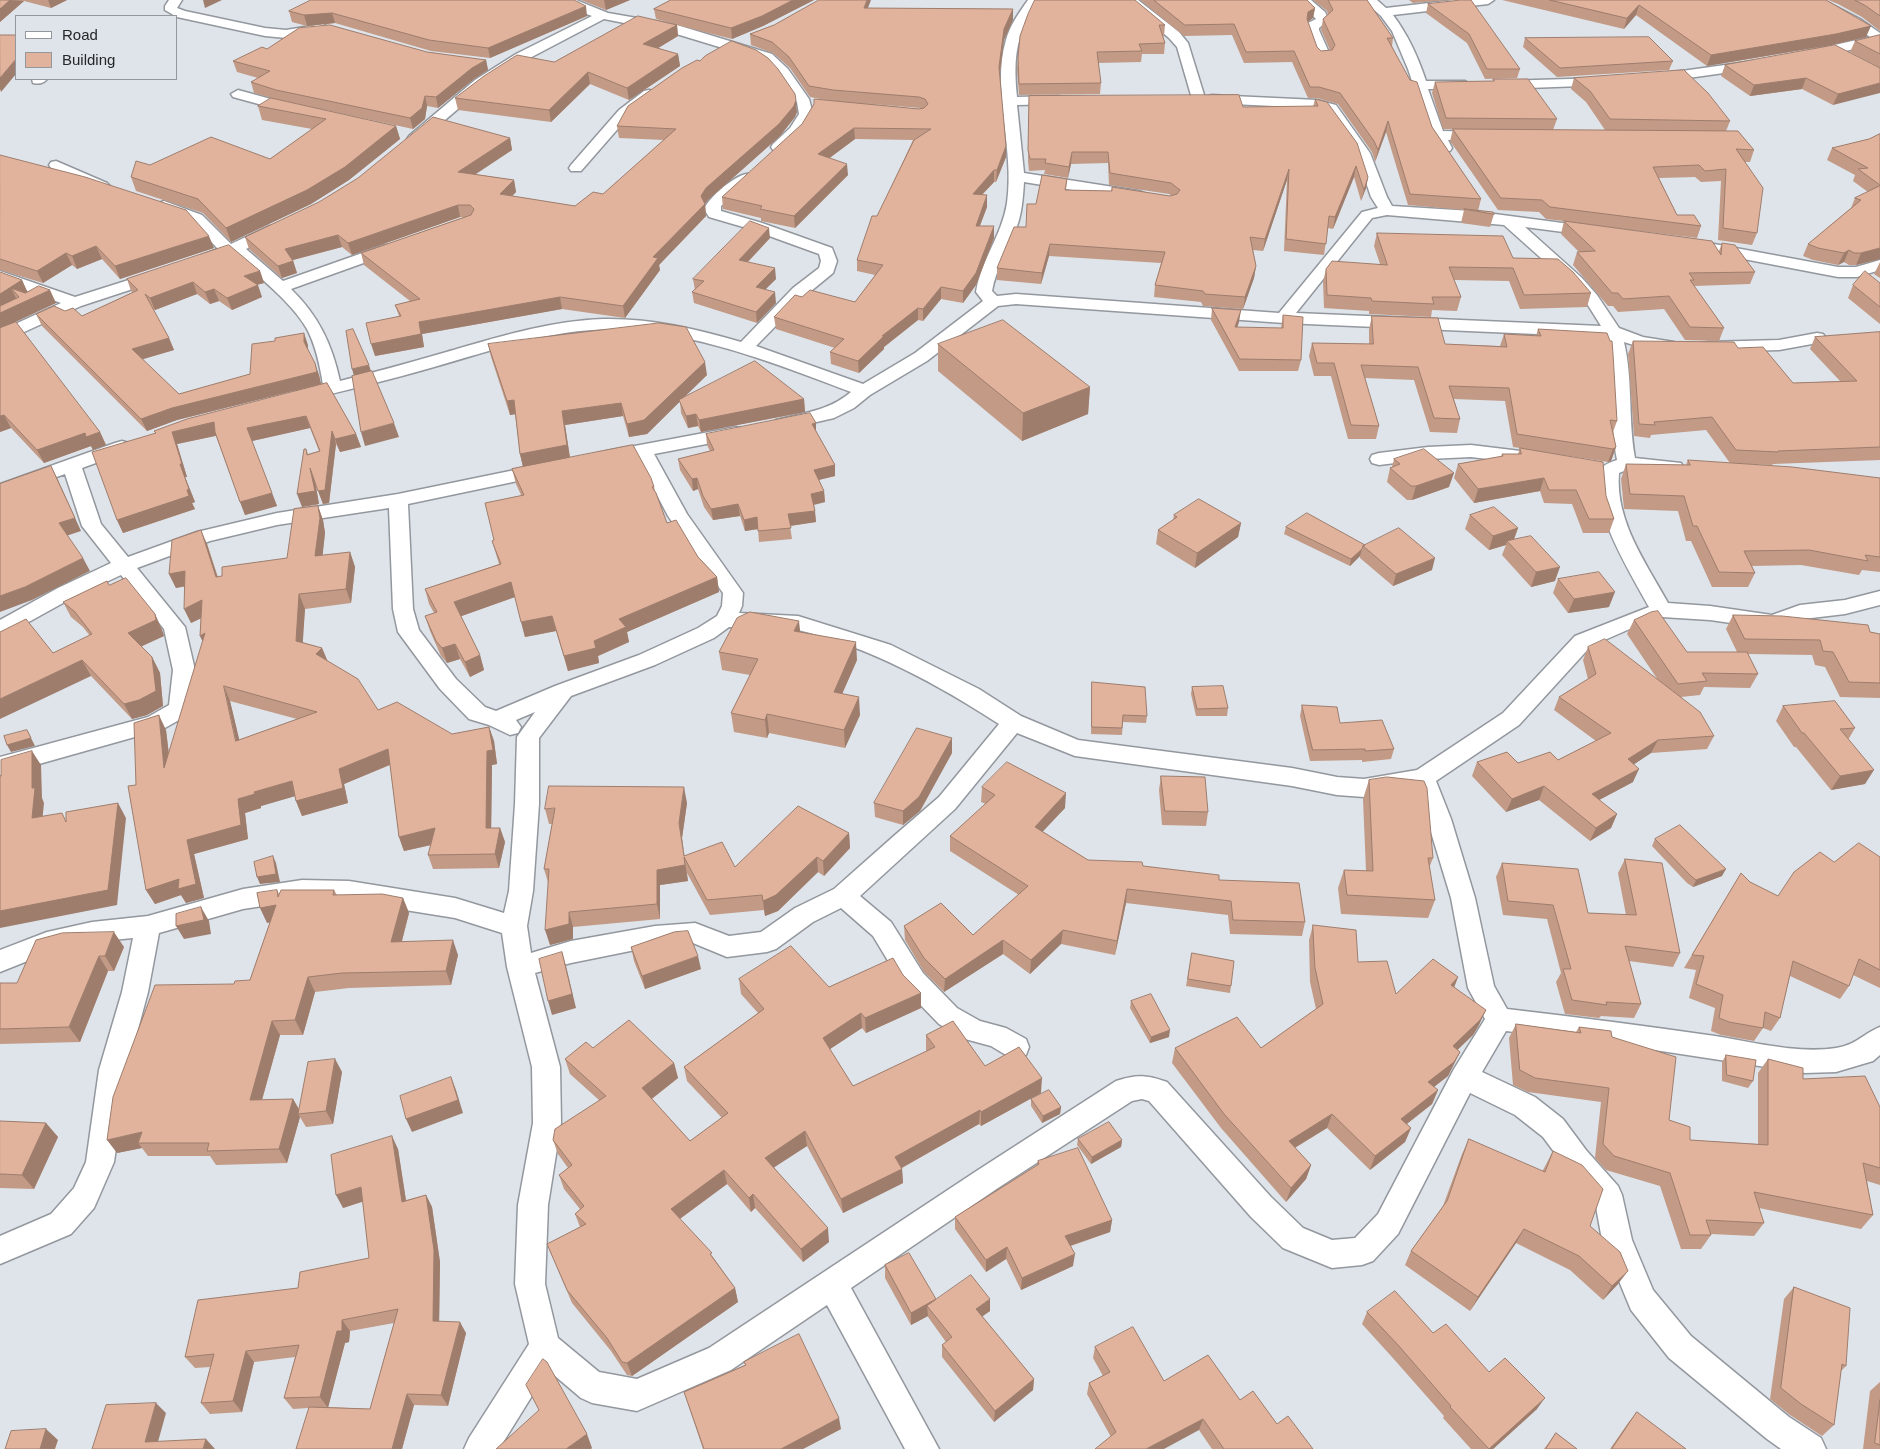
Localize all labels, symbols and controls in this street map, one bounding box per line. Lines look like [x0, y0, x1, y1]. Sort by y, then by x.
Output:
legend [15, 15, 178, 80]
text: Road [62, 26, 98, 43]
text: Building [62, 51, 115, 68]

